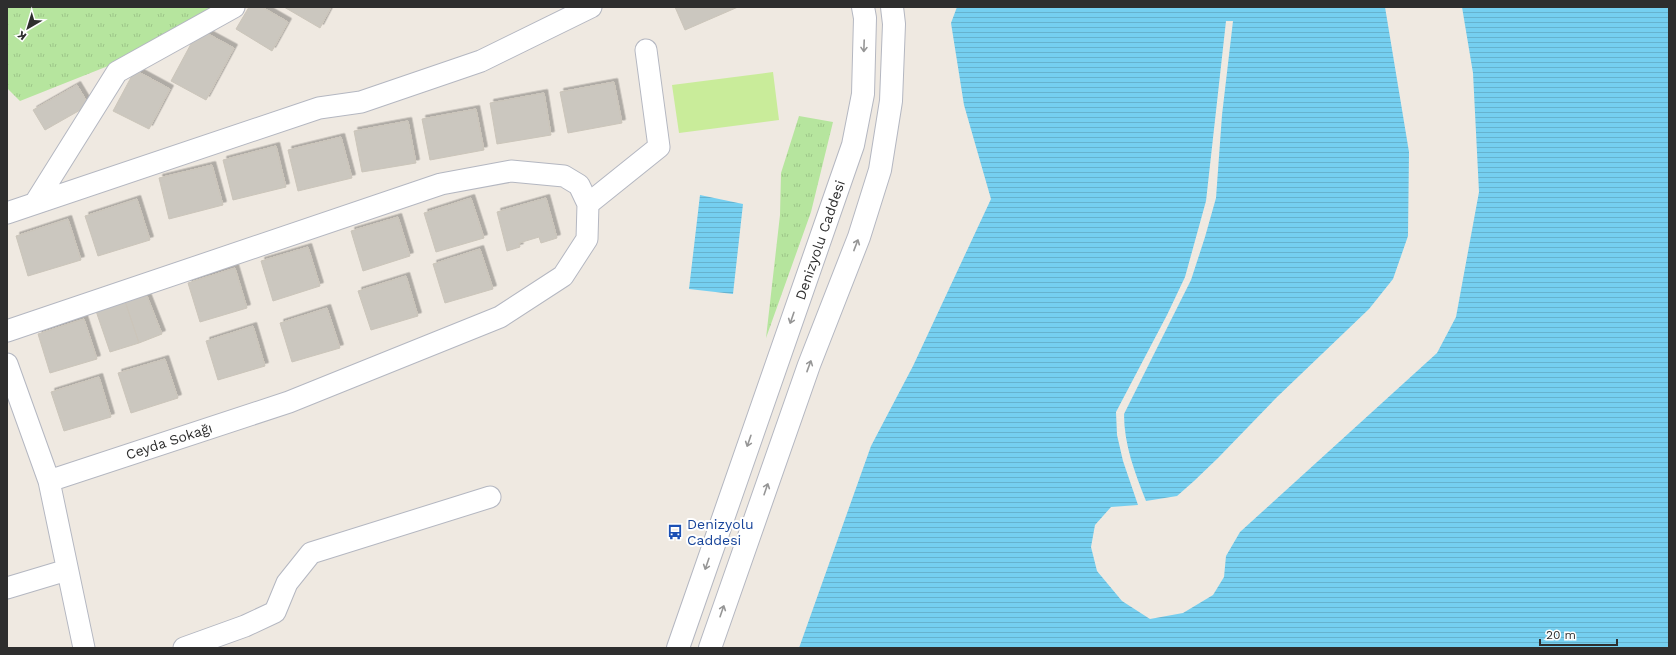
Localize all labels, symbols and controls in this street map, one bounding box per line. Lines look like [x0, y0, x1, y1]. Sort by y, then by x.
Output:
north arrow [8, 8, 48, 48]
text: K [15, 28, 29, 43]
one-way arrow [860, 39, 868, 52]
street label: Denizyolu Caddesi [792, 178, 848, 302]
one-way arrow [853, 239, 860, 251]
one-way arrow [788, 312, 795, 325]
one-way arrow [806, 360, 814, 372]
street label: Ceyda Sokağı [124, 419, 214, 463]
one-way arrow [745, 435, 752, 448]
one-way arrow [762, 483, 770, 495]
place label: Denizyolu Caddesi [687, 516, 754, 548]
bus stop icon: Denizyolu Caddesi [666, 523, 684, 541]
one-way arrow [702, 558, 710, 570]
one-way arrow [719, 606, 727, 618]
scale bar [1540, 621, 1617, 647]
text: 20 m [1546, 628, 1576, 642]

